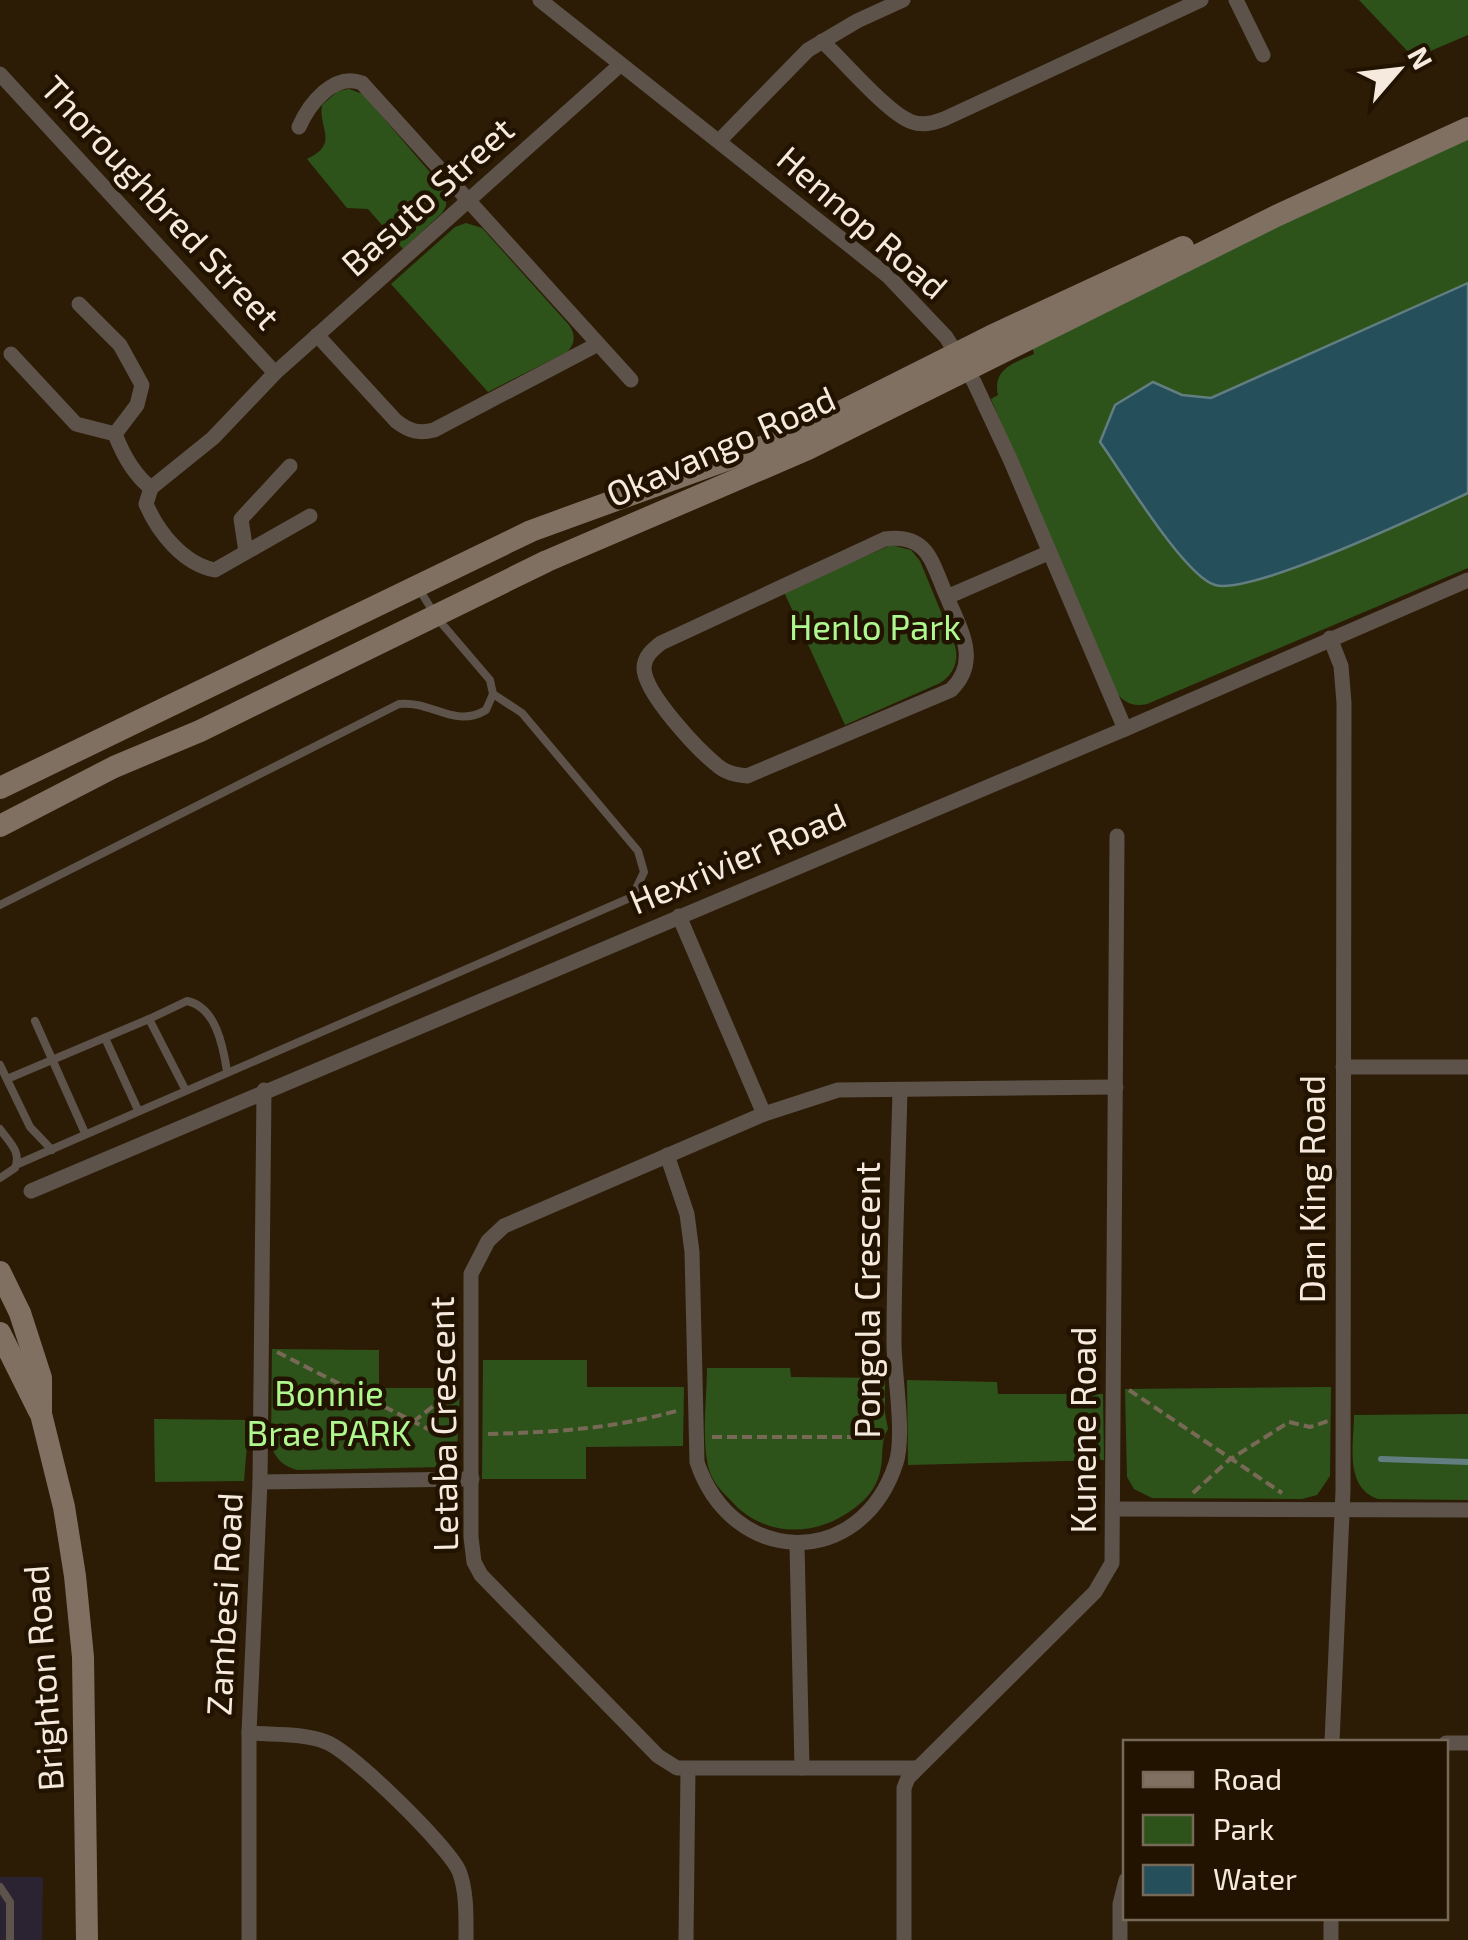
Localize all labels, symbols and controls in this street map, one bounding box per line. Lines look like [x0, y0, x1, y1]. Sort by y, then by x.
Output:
north arrow [1348, 20, 1448, 120]
text: N [1401, 41, 1441, 75]
street label: Thoroughbred Street [33, 66, 290, 337]
street label: Basuto Street [332, 107, 521, 284]
street label: Hennop Road [770, 136, 957, 307]
street label: Okavango Road [599, 376, 841, 514]
park label: Henlo Park [789, 605, 961, 647]
street label: Hexrivier Road [623, 793, 852, 922]
street label: Dan King Road [1290, 1075, 1332, 1303]
street label: Pongola Crescent [845, 1162, 887, 1438]
street label: Letaba Crescent [419, 1296, 465, 1552]
street label: Kunene Road [1061, 1326, 1103, 1534]
park label: Bonnie Brae PARK [246, 1371, 412, 1453]
street label: Zambesi Road [196, 1491, 250, 1716]
street label: Brighton Road [13, 1564, 71, 1792]
legend [1123, 1740, 1448, 1920]
text: Road [1213, 1760, 1282, 1796]
text: Park [1213, 1810, 1274, 1846]
text: Water [1213, 1860, 1297, 1896]

